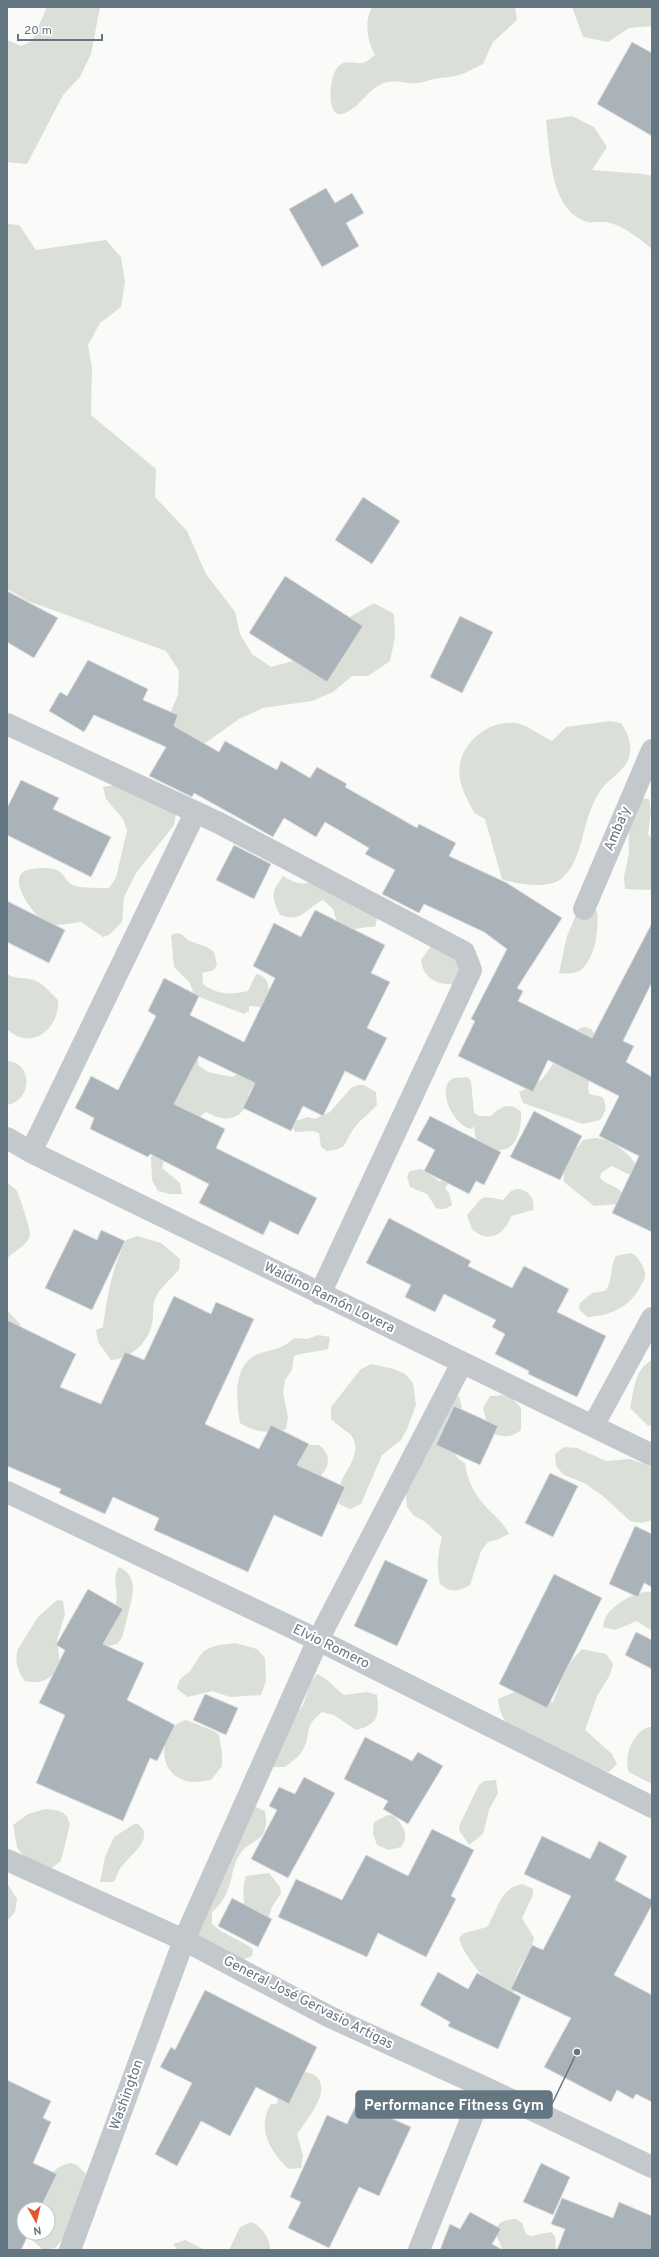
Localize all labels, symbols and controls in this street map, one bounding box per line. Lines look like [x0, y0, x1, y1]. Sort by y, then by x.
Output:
scale bar [18, 16, 102, 42]
text: 20 m [24, 23, 52, 39]
street label: Amba'y [601, 804, 635, 854]
street label: Waldino Ramón Lovera [261, 1259, 397, 1337]
street label: Elvio Romero [290, 1621, 372, 1673]
street label: General José Gervasio Artigas [220, 1953, 396, 2053]
street label: Washington [106, 2058, 148, 2132]
callout: Performance Fitness Gym [356, 2091, 552, 2118]
text: Performance Fitness Gym [364, 2097, 544, 2116]
north arrow [16, 2201, 56, 2241]
text: N [32, 2222, 42, 2237]

